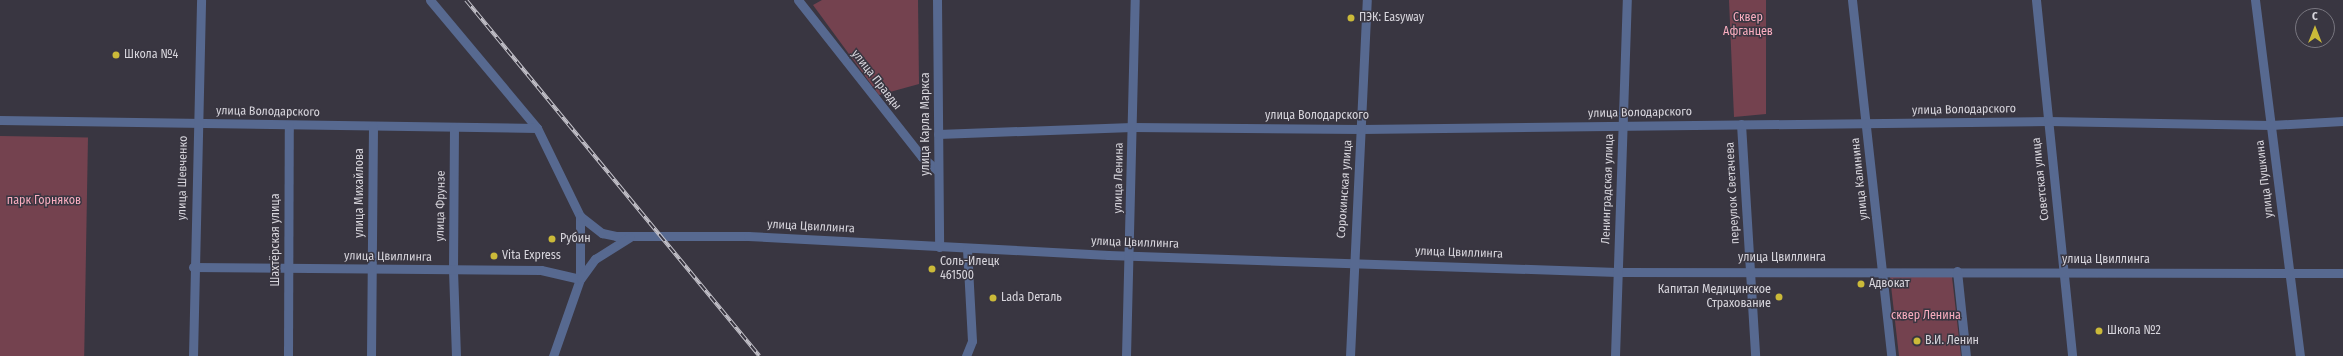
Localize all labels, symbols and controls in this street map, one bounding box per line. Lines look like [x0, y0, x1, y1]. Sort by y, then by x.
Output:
north arrow [2295, 8, 2335, 48]
text: С [2312, 10, 2318, 23]
place label: ПЭК: Easyway [1359, 11, 1424, 25]
park label: Сквер Афганцев [1723, 11, 1773, 39]
marker: ПЭК: Easyway [1346, 13, 1356, 23]
street label: улица Правды [848, 47, 904, 113]
place label: Школа №4 [124, 48, 178, 62]
marker: Школа №4 [111, 50, 121, 60]
street label: улица Карла Маркса [919, 72, 933, 176]
street label: улица Володарского [1912, 102, 2016, 118]
street label: улица Володарского [216, 104, 320, 120]
street label: улица Володарского [1588, 105, 1692, 121]
street label: улица Володарского [1265, 109, 1369, 123]
street label: Ленинградская улица [1599, 134, 1617, 244]
street label: улица Шевченко [175, 136, 191, 220]
street label: улица Калинина [1849, 137, 1871, 221]
street label: Советская улица [2029, 137, 2053, 221]
street label: Сорокинская улица [1334, 139, 1356, 239]
street label: улица Пушкина [2253, 139, 2277, 219]
street label: улица Ленина [1111, 142, 1127, 214]
street label: переулок Светачева [1723, 142, 1743, 244]
street label: улица Михайлова [353, 148, 367, 238]
street label: улица Фрунзе [433, 170, 449, 242]
street label: Шахтёрская улица [269, 193, 283, 287]
park label: парк Горняков [7, 194, 81, 208]
street label: улица Цвиллинга [767, 218, 855, 236]
place label: Рубин [560, 232, 591, 246]
marker: Рубин [547, 234, 557, 244]
street label: улица Цвиллинга [1091, 234, 1179, 252]
street label: улица Цвиллинга [1415, 244, 1503, 262]
street label: улица Цвиллинга [344, 249, 432, 265]
place label: Vita Express [502, 249, 561, 263]
marker: Vita Express [489, 251, 499, 261]
street label: улица Цвиллинга [1738, 251, 1826, 265]
street label: улица Цвиллинга [2062, 253, 2150, 267]
place label: Соль-Илецк 461500 [940, 255, 999, 283]
marker: Соль-Илецк 461500 [927, 264, 937, 274]
place label: Адвокат [1869, 277, 1910, 291]
marker: Адвокат [1856, 279, 1866, 289]
place label: Капитал Медицинское Страхование [1658, 283, 1771, 311]
place label: Lada Dеталь [1001, 291, 1062, 305]
marker: Капитал Медицинское Страхование [1774, 292, 1784, 302]
marker: Lada Dеталь [988, 293, 998, 303]
park label: сквер Ленина [1891, 309, 1961, 323]
place label: Школа №2 [2107, 324, 2161, 338]
marker: Школа №2 [2094, 326, 2104, 336]
place label: В.И. Ленин [1925, 334, 1979, 348]
marker: В.И. Ленин [1912, 336, 1922, 346]

